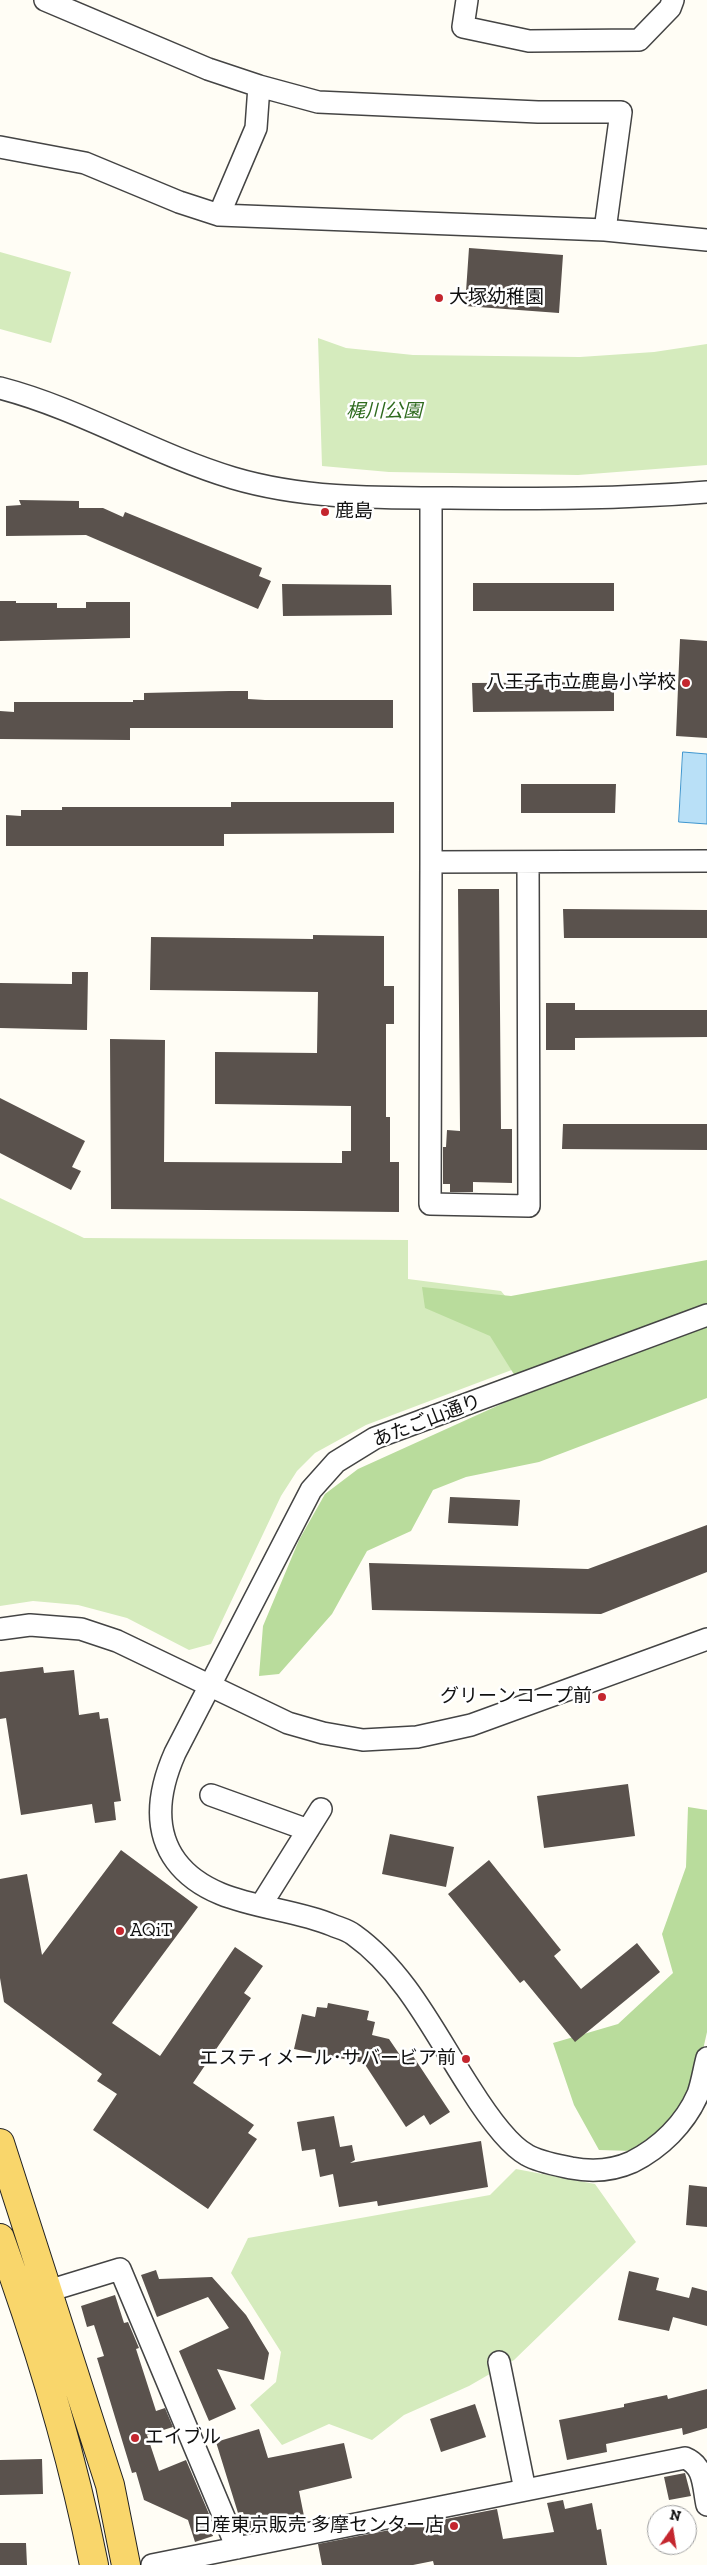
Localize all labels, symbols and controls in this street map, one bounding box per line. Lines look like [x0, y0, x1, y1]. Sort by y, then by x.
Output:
place label: 大塚幼稚園 [449, 287, 544, 309]
marker: 大塚幼稚園 [433, 292, 445, 304]
park label: 梶川公園 [346, 401, 422, 423]
place label: 鹿島 [335, 501, 373, 523]
marker: 鹿島 [319, 506, 331, 518]
place label: 八王子市立鹿島小学校 [486, 672, 676, 694]
marker: 八王子市立鹿島小学校 [680, 677, 692, 689]
street label: あたご山通り [370, 1390, 484, 1452]
place label: グリーンコープ前 [440, 1686, 592, 1708]
marker: グリーンコープ前 [596, 1691, 608, 1703]
place label: AQiT [130, 1920, 173, 1942]
marker: AQiT [114, 1925, 126, 1937]
place label: エスティメール･サバービア前 [200, 2048, 456, 2070]
marker: エスティメール･サバービア前 [460, 2053, 472, 2065]
place label: エイブル [145, 2427, 221, 2449]
marker: エイブル [129, 2432, 141, 2444]
north arrow [647, 2505, 697, 2555]
text: N [668, 2506, 682, 2525]
place label: 日産東京販売 多摩センター店 [193, 2515, 444, 2537]
marker: 日産東京販売 多摩センター店 [448, 2520, 460, 2532]

